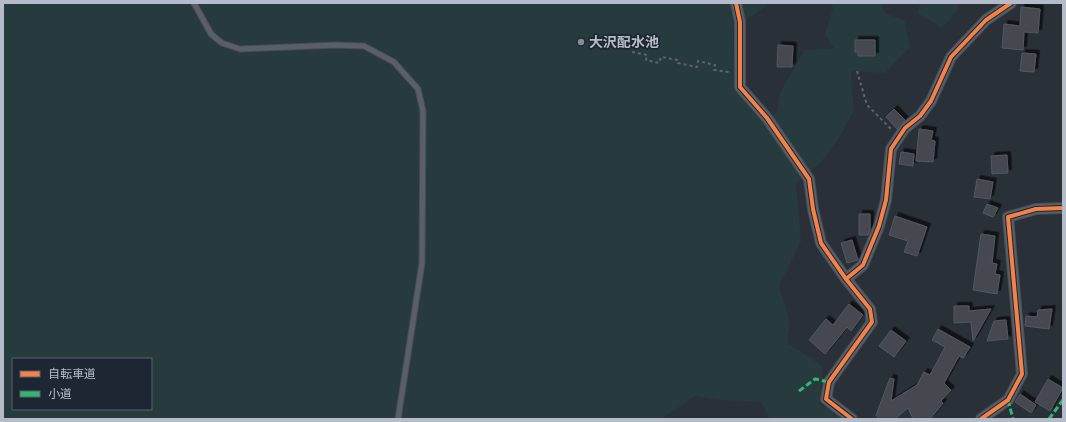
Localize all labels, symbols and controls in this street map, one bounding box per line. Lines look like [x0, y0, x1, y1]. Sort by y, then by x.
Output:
place label: 大沢配水池 [589, 33, 659, 50]
marker: 大沢配水池 [576, 37, 586, 47]
legend [12, 358, 152, 410]
text: 自転車道 [48, 366, 96, 380]
text: 小道 [48, 386, 72, 400]

